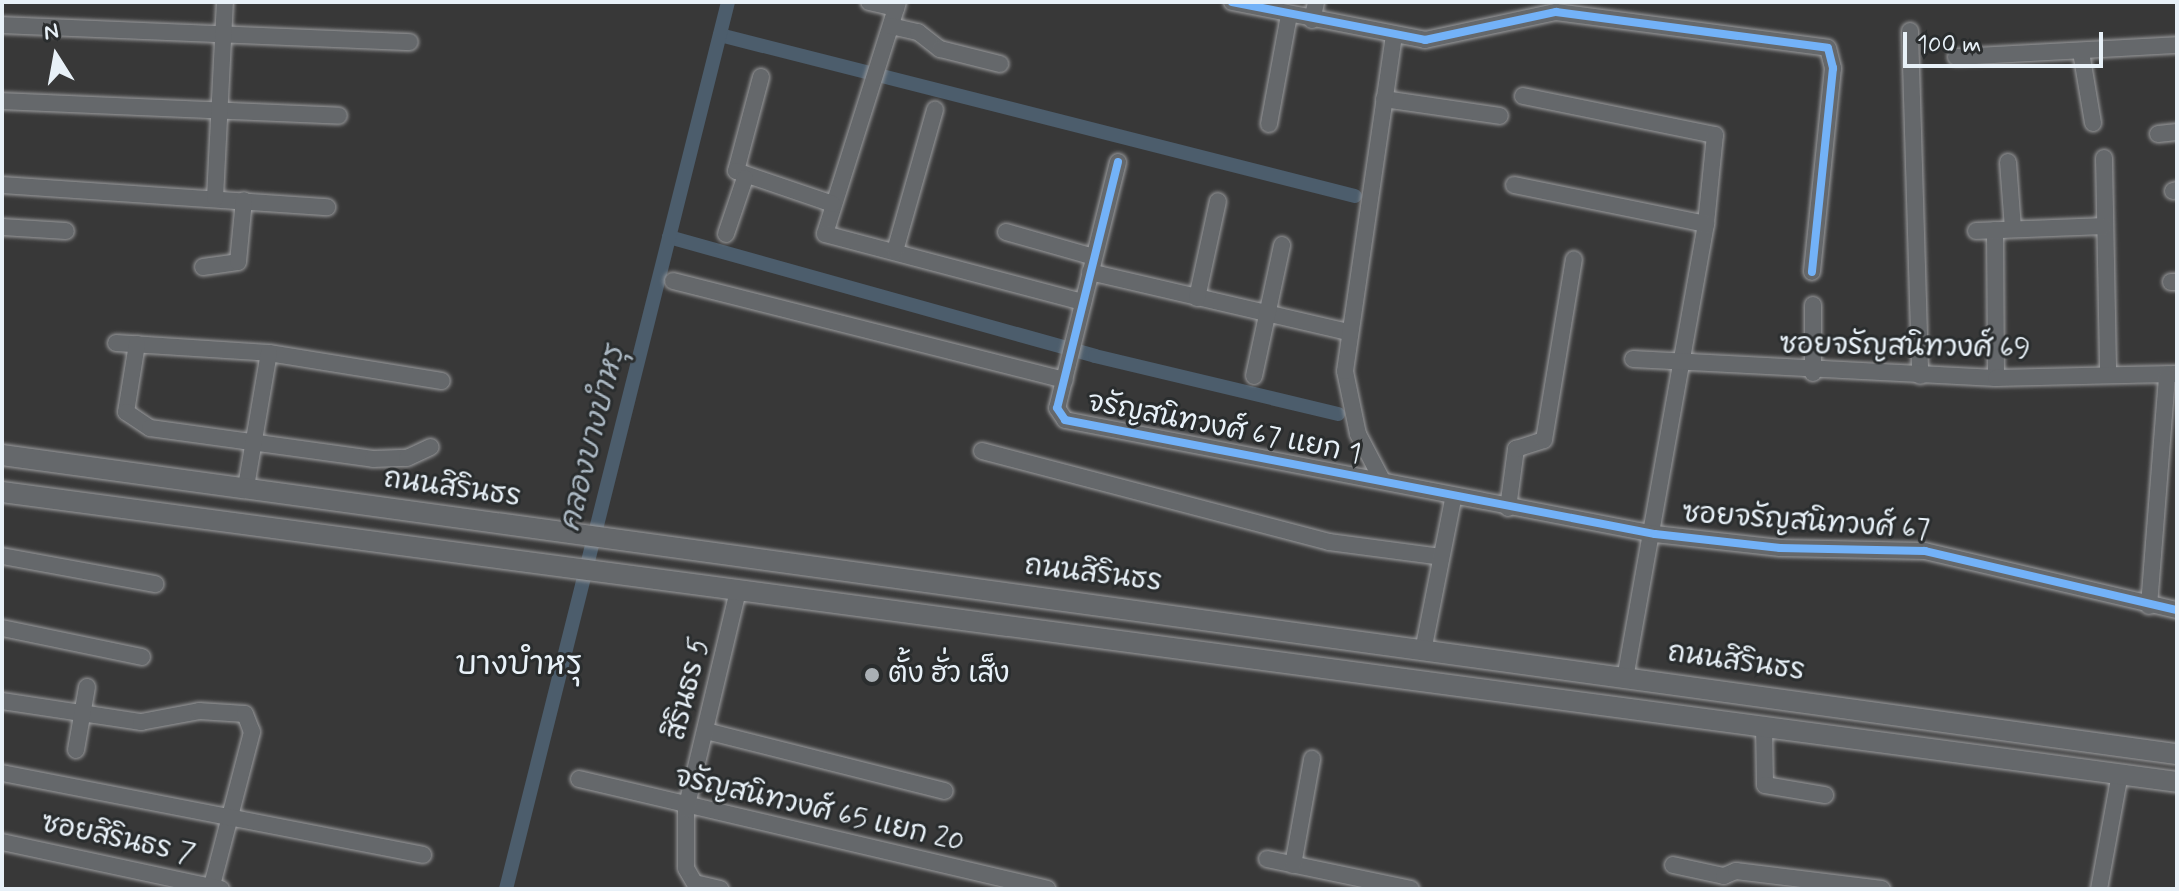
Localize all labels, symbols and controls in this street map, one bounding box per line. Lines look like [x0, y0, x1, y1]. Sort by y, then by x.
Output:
north arrow [16, 16, 96, 96]
scale bar [1907, 16, 2107, 66]
text: N [42, 17, 61, 48]
text: 100 m [1917, 30, 1981, 61]
street label: ซอยจรัญสนิทวงศ์ 69 [1779, 329, 2031, 367]
water label: คลองบางบำหรุ [553, 343, 633, 535]
street label: จรัญสนิทวงศ์ 67 แยก 1 [1084, 386, 1364, 472]
street label: ถนนสิรินธร [381, 463, 523, 515]
street label: ซอยจรัญสนิทวงศ์ 67 [1681, 498, 1931, 548]
street label: ถนนสิรินธร [1022, 550, 1164, 600]
street label: สิรินธร 5 [660, 634, 718, 744]
street label: ถนนสิรินธร [1665, 637, 1807, 689]
district label: บางบำหรุ [456, 646, 582, 684]
place label: ตั้ง ฮั่ว เส็ง [888, 658, 1009, 692]
marker: ตั้ง ฮั่ว เส็ง [863, 666, 881, 684]
street label: จรัญสนิทวงศ์ 65 แยก 20 [671, 761, 967, 861]
street label: ซอยสิรินธร 7 [38, 807, 198, 873]

